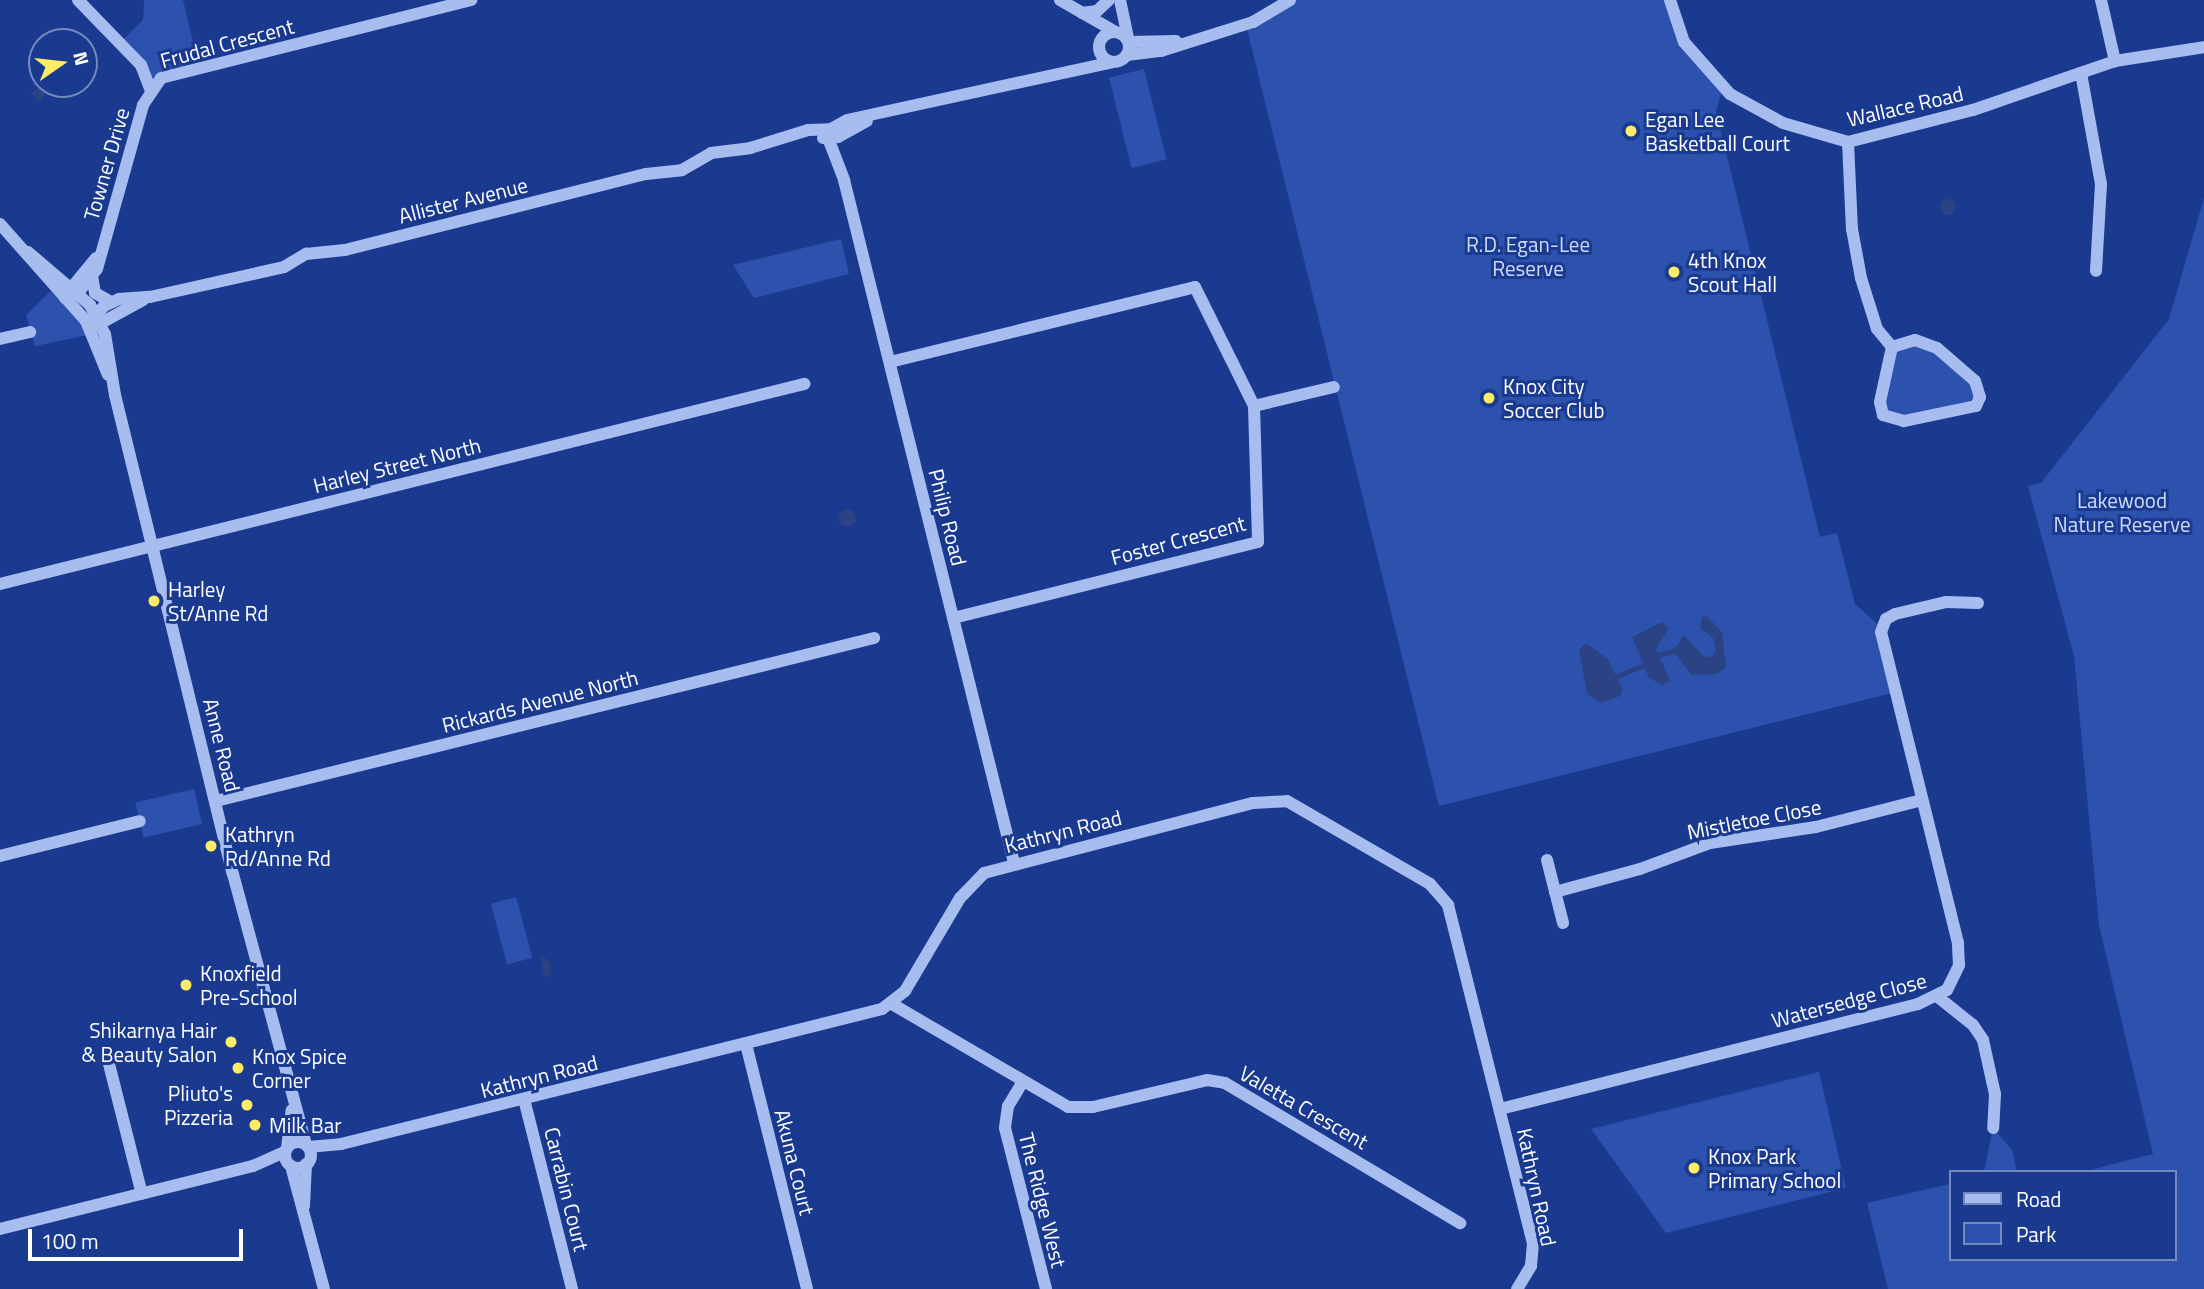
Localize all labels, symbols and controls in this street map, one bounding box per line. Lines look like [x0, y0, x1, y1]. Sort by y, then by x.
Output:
street label: Frudal Crescent [158, 13, 296, 73]
north arrow [28, 28, 98, 98]
text: N [66, 48, 98, 68]
street label: Wallace Road [1844, 80, 1966, 132]
street label: Towner Drive [78, 105, 134, 223]
place label: Egan Lee Basketball Court [1645, 106, 1790, 156]
marker: Egan Lee Basketball Court [1623, 123, 1639, 139]
street label: Allister Avenue [396, 172, 530, 228]
park label: R.D. Egan-Lee Reserve [1466, 231, 1590, 281]
place label: 4th Knox Scout Hall [1688, 247, 1777, 297]
marker: 4th Knox Scout Hall [1666, 264, 1682, 280]
place label: Knox City Soccer Club [1503, 373, 1604, 423]
marker: Knox City Soccer Club [1481, 390, 1497, 406]
street label: Harley Street North [311, 432, 483, 498]
street label: Philip Road [924, 466, 972, 568]
park label: Lakewood Nature Reserve [2053, 487, 2191, 537]
street label: Foster Crescent [1108, 510, 1248, 570]
place label: Harley St/Anne Rd [168, 576, 268, 626]
marker: Harley St/Anne Rd [146, 593, 162, 609]
street label: Rickards Avenue North [439, 664, 641, 738]
street label: Anne Road [198, 695, 246, 795]
street label: Mistletoe Close [1685, 794, 1823, 844]
street label: Kathryn Road [1002, 804, 1124, 858]
place label: Kathryn Rd/Anne Rd [225, 821, 331, 871]
marker: Kathryn Rd/Anne Rd [203, 838, 219, 854]
place label: Knoxfield Pre-School [200, 960, 298, 1010]
street label: Watersedge Close [1769, 967, 1929, 1033]
marker: Knoxfield Pre-School [178, 977, 194, 993]
place label: Shikarnya Hair & Beauty Salon [81, 1017, 217, 1067]
marker: Shikarnya Hair & Beauty Salon [223, 1034, 239, 1050]
place label: Knox Spice Corner [252, 1043, 347, 1093]
street label: Kathryn Road [478, 1049, 600, 1103]
marker: Knox Spice Corner [230, 1060, 246, 1076]
street label: Valetta Crescent [1235, 1060, 1373, 1154]
place label: Pliuto's Pizzeria [164, 1080, 233, 1130]
marker: Pliuto's Pizzeria [239, 1097, 255, 1113]
street label: Akuna Court [770, 1106, 820, 1218]
place label: Milk Bar [269, 1112, 341, 1138]
marker: Milk Bar [247, 1117, 263, 1133]
street label: Carrabin Court [539, 1125, 595, 1253]
street label: Kathryn Road [1512, 1126, 1562, 1248]
street label: The Ridge West [1014, 1130, 1072, 1270]
place label: Knox Park Primary School [1708, 1143, 1841, 1193]
marker: Knox Park Primary School [1686, 1160, 1702, 1176]
legend [1948, 1170, 2176, 1261]
text: Road [2016, 1183, 2061, 1215]
scale bar [32, 1216, 247, 1260]
text: Park [2016, 1218, 2056, 1250]
text: 100 m [41, 1225, 98, 1257]

